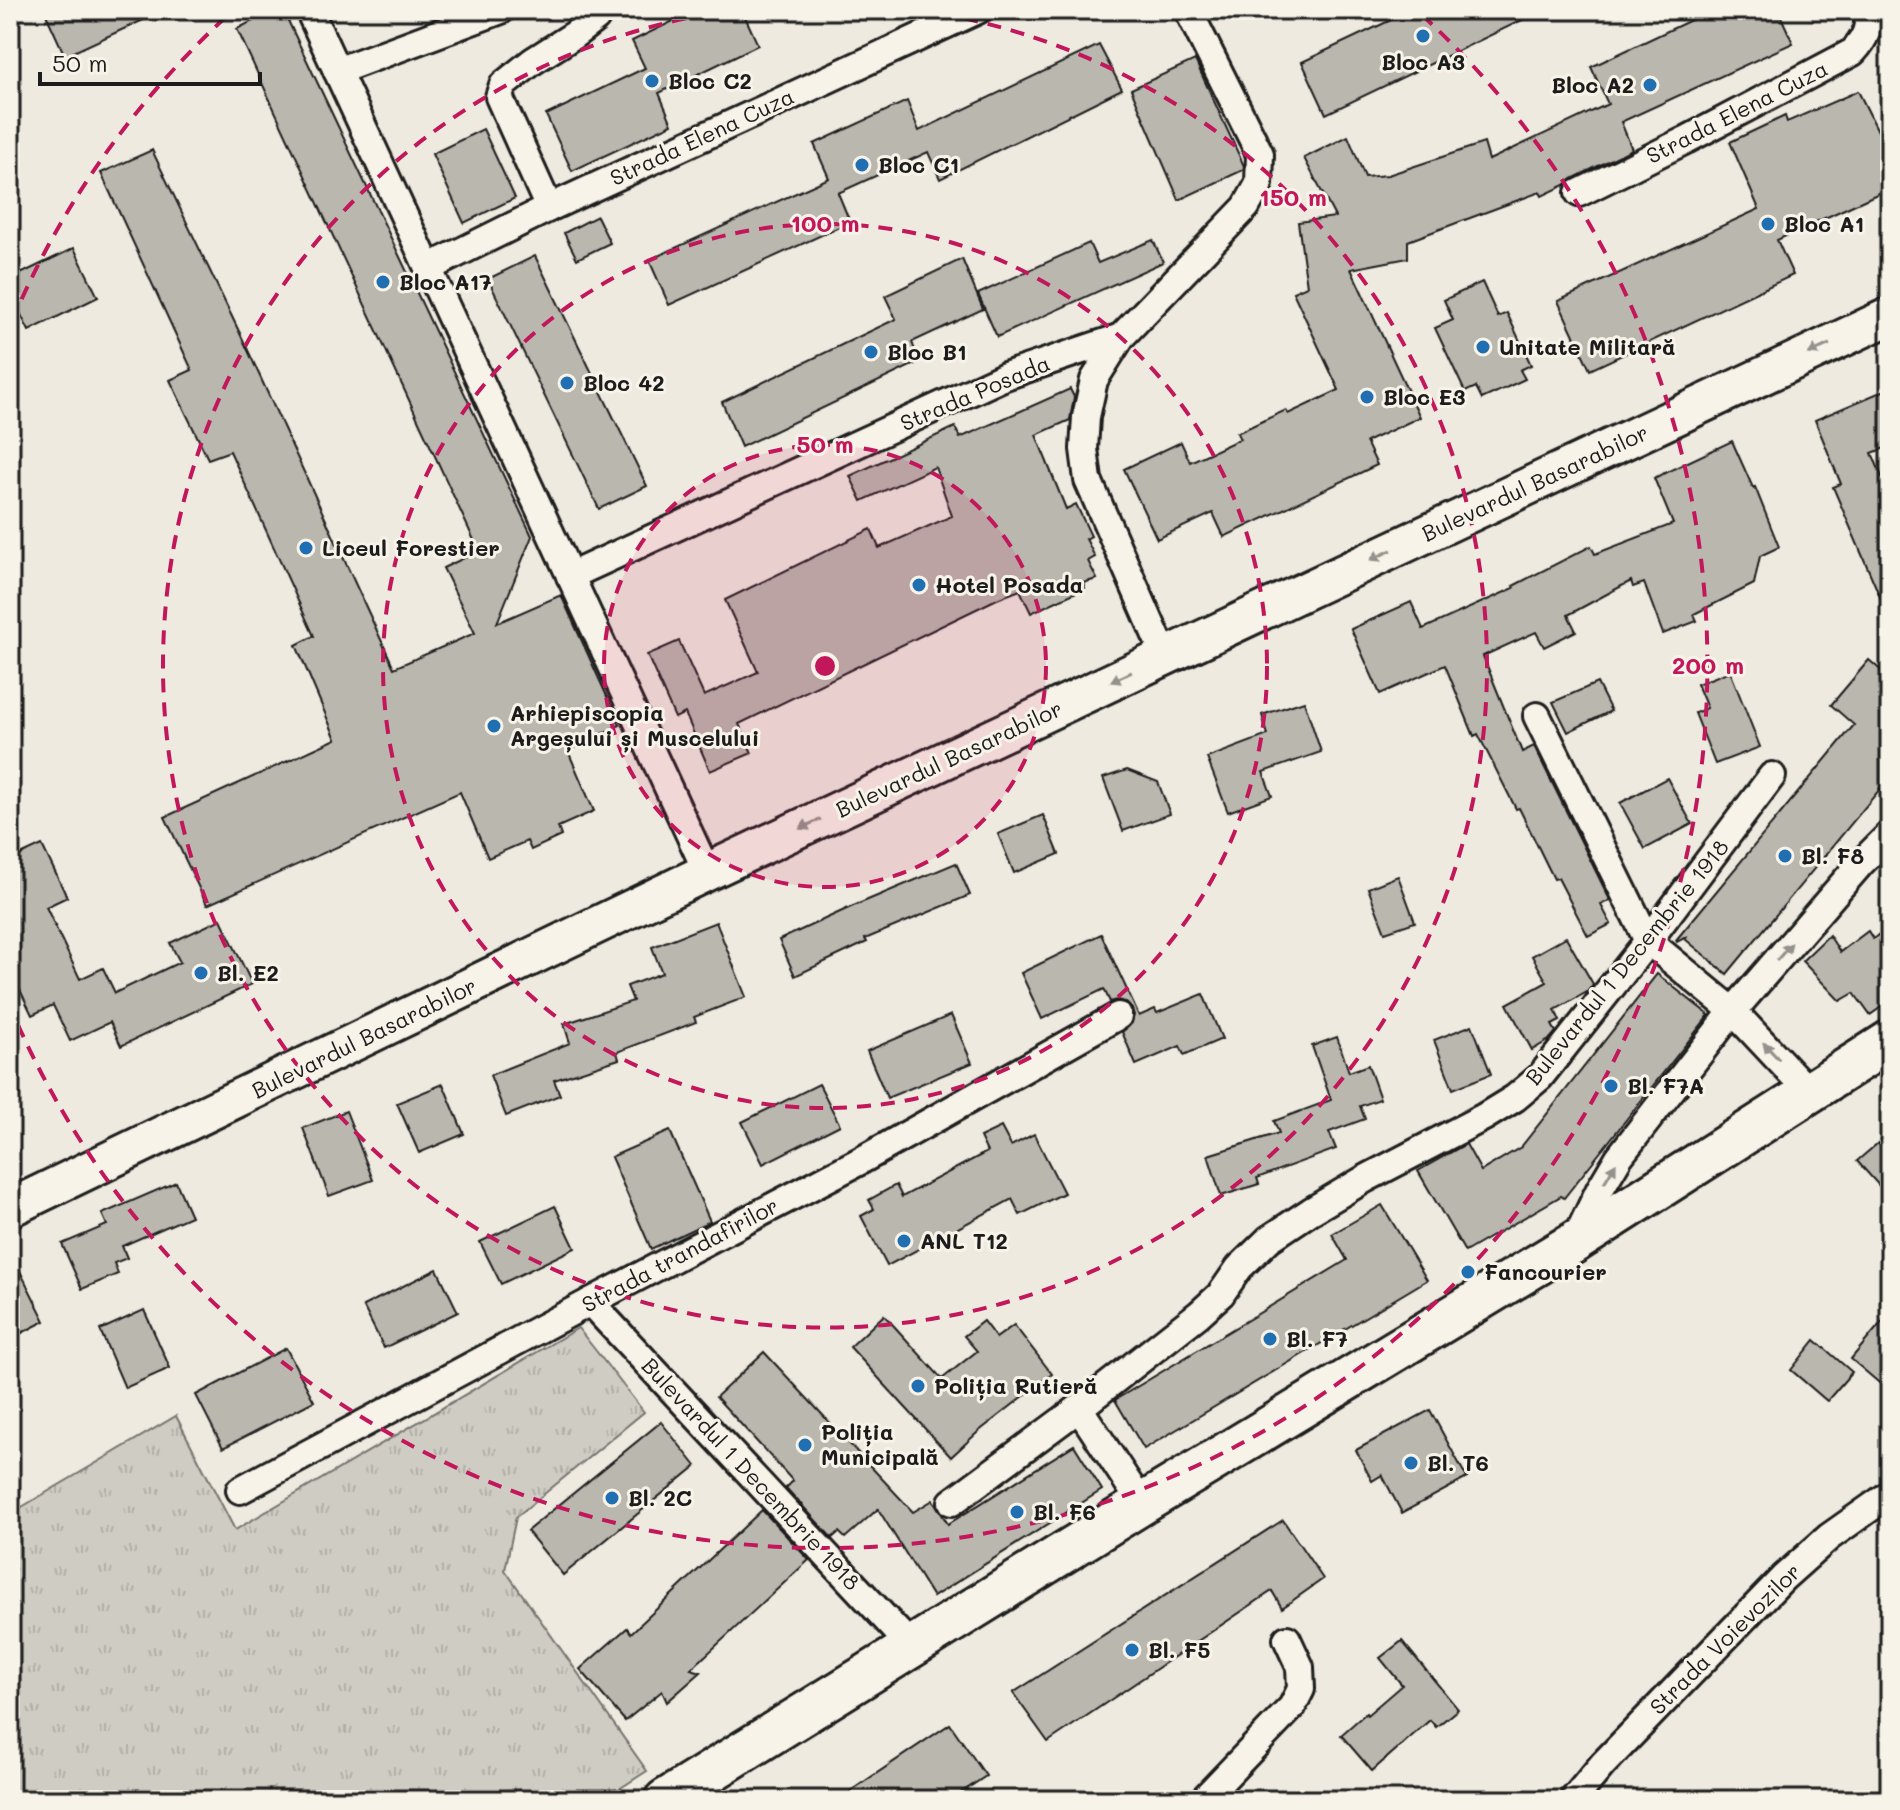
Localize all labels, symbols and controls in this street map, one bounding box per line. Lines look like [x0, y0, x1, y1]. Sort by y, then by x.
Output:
marker: Bloc A3 [1414, 27, 1432, 45]
scale bar [40, 36, 260, 86]
text: 50 m [52, 47, 108, 78]
place label: Bloc A3 [1381, 47, 1465, 76]
street label: Strada Elena Cuza [1641, 53, 1832, 170]
place label: Bloc C2 [668, 66, 752, 95]
place label: Bloc A2 [1551, 70, 1634, 99]
marker: Bloc C2 [643, 72, 661, 90]
marker: Bloc A2 [1641, 76, 1659, 94]
street label: Strada Elena Cuza [605, 81, 798, 192]
place label: Bloc C1 [878, 150, 959, 179]
marker: Bloc C1 [853, 156, 871, 174]
text: 150 m [1259, 181, 1327, 212]
text: 100 m [790, 207, 860, 238]
place label: Bloc A1 [1784, 209, 1864, 238]
marker: Bloc A1 [1759, 215, 1777, 233]
place label: Bloc A17 [399, 267, 492, 296]
marker: Bloc A17 [374, 273, 392, 291]
place label: Unitate Militară [1499, 332, 1676, 361]
place label: Bloc B1 [887, 337, 967, 366]
marker: Unitate Militară [1474, 338, 1492, 356]
one-way arrow [1808, 342, 1831, 356]
marker: Bloc B1 [862, 343, 880, 361]
street label: Strada Posada [895, 348, 1054, 437]
place label: Bloc 42 [583, 368, 664, 397]
marker: Bloc 42 [558, 374, 576, 392]
place label: Bloc E3 [1383, 382, 1465, 411]
marker: Bloc E3 [1358, 388, 1376, 406]
street label: Bulevardul Basarabilor [1417, 417, 1653, 548]
text: 50 m [796, 428, 854, 459]
place label: Liceul Forestier [322, 533, 500, 562]
marker: Liceul Forestier [297, 539, 315, 557]
one-way arrow [1370, 548, 1393, 562]
place label: Hotel Posada [935, 570, 1083, 599]
marker: Hotel Posada [910, 576, 928, 594]
text: 200 m [1672, 649, 1744, 680]
centre of rings [811, 652, 839, 680]
one-way arrow [1109, 670, 1132, 684]
street label: Bulevardul Basarabilor [831, 693, 1067, 824]
place label: Arhiepiscopia Argeșului și Muscelului [510, 698, 759, 753]
marker: Arhiepiscopia Argeșului și Muscelului [485, 717, 503, 735]
one-way arrow [798, 817, 821, 831]
street label: Bulevardul 1 Decembrie 1918 [1518, 833, 1735, 1090]
place label: Bl. F8 [1801, 841, 1864, 870]
marker: Bl. F8 [1776, 847, 1794, 865]
one-way arrow [1775, 943, 1793, 962]
place label: Bl. E2 [217, 958, 279, 987]
marker: Bl. E2 [192, 964, 210, 982]
street label: Bulevardul Basarabilor [247, 970, 481, 1105]
one-way arrow [1762, 1042, 1780, 1061]
place label: Bl. F7A [1627, 1071, 1704, 1100]
marker: Bl. F7A [1602, 1077, 1620, 1095]
one-way arrow [1602, 1162, 1616, 1184]
street label: Strada trandafirilor [577, 1190, 783, 1319]
place label: ANL T12 [920, 1226, 1008, 1255]
marker: ANL T12 [895, 1232, 913, 1250]
place label: Fancourier [1484, 1257, 1607, 1286]
marker: Fancourier [1459, 1263, 1477, 1281]
place label: Bl. F7 [1286, 1324, 1348, 1353]
marker: Bl. F7 [1261, 1330, 1279, 1348]
street label: Bulevardul 1 Decembrie 1918 [636, 1351, 867, 1596]
place label: Poliția Rutieră [934, 1371, 1098, 1401]
marker: Poliția Rutieră [909, 1377, 927, 1395]
place label: Poliția Municipală [821, 1417, 939, 1471]
marker: Poliția Municipală [796, 1436, 814, 1454]
place label: Bl. T6 [1427, 1448, 1489, 1477]
marker: Bl. T6 [1402, 1454, 1420, 1472]
place label: Bl. 2C [628, 1483, 692, 1512]
marker: Bl. 2C [603, 1489, 621, 1507]
place label: Bl. F6 [1033, 1497, 1096, 1526]
marker: Bl. F6 [1008, 1503, 1026, 1521]
street label: Strada Voievozilor [1643, 1557, 1806, 1720]
place label: Bl. F5 [1148, 1635, 1211, 1664]
marker: Bl. F5 [1123, 1641, 1141, 1659]

